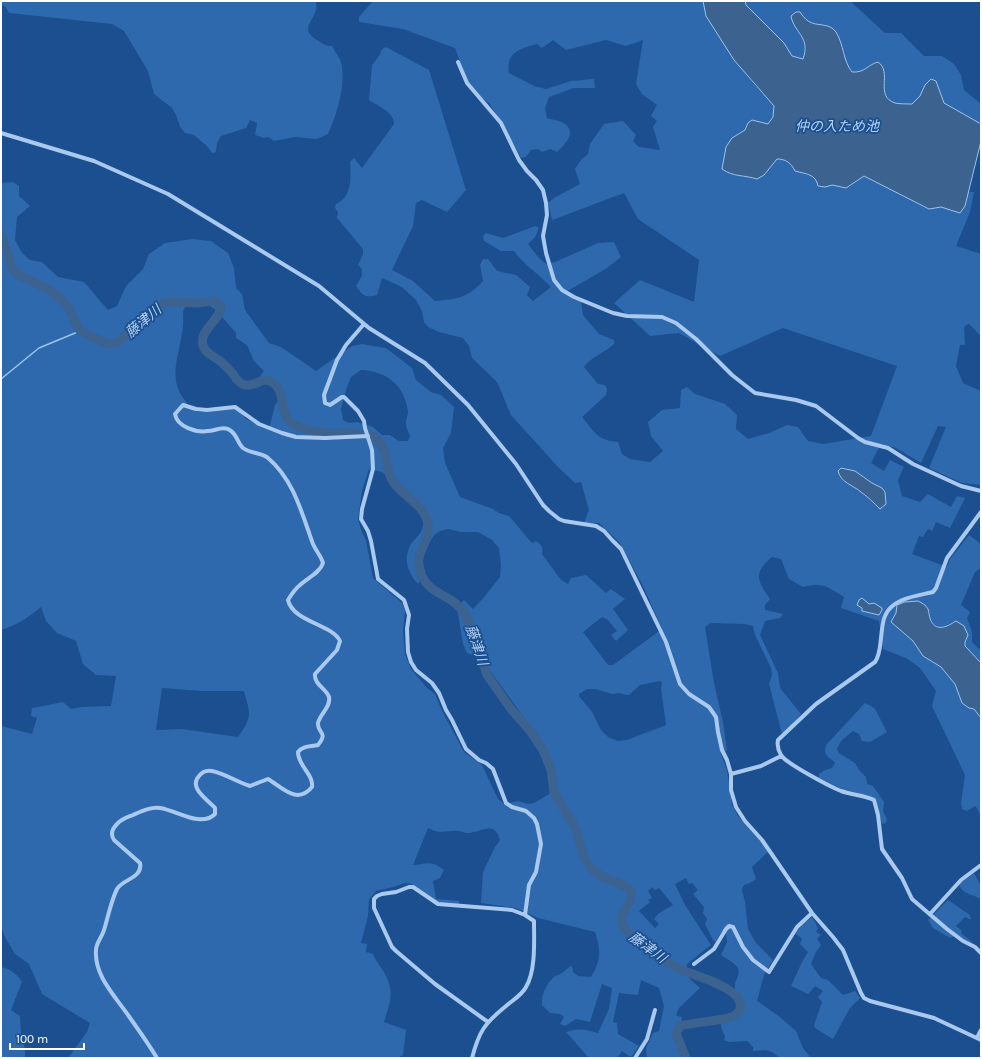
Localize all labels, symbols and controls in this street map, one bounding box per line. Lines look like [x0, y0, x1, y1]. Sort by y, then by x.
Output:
water label: 仲の入ため池 [795, 118, 881, 135]
water label: 藤津川 [122, 300, 166, 341]
water label: 藤津川 [462, 623, 492, 670]
water label: 藤津川 [626, 928, 671, 968]
scale bar [10, 1025, 84, 1051]
text: 100 m [16, 1032, 48, 1046]

